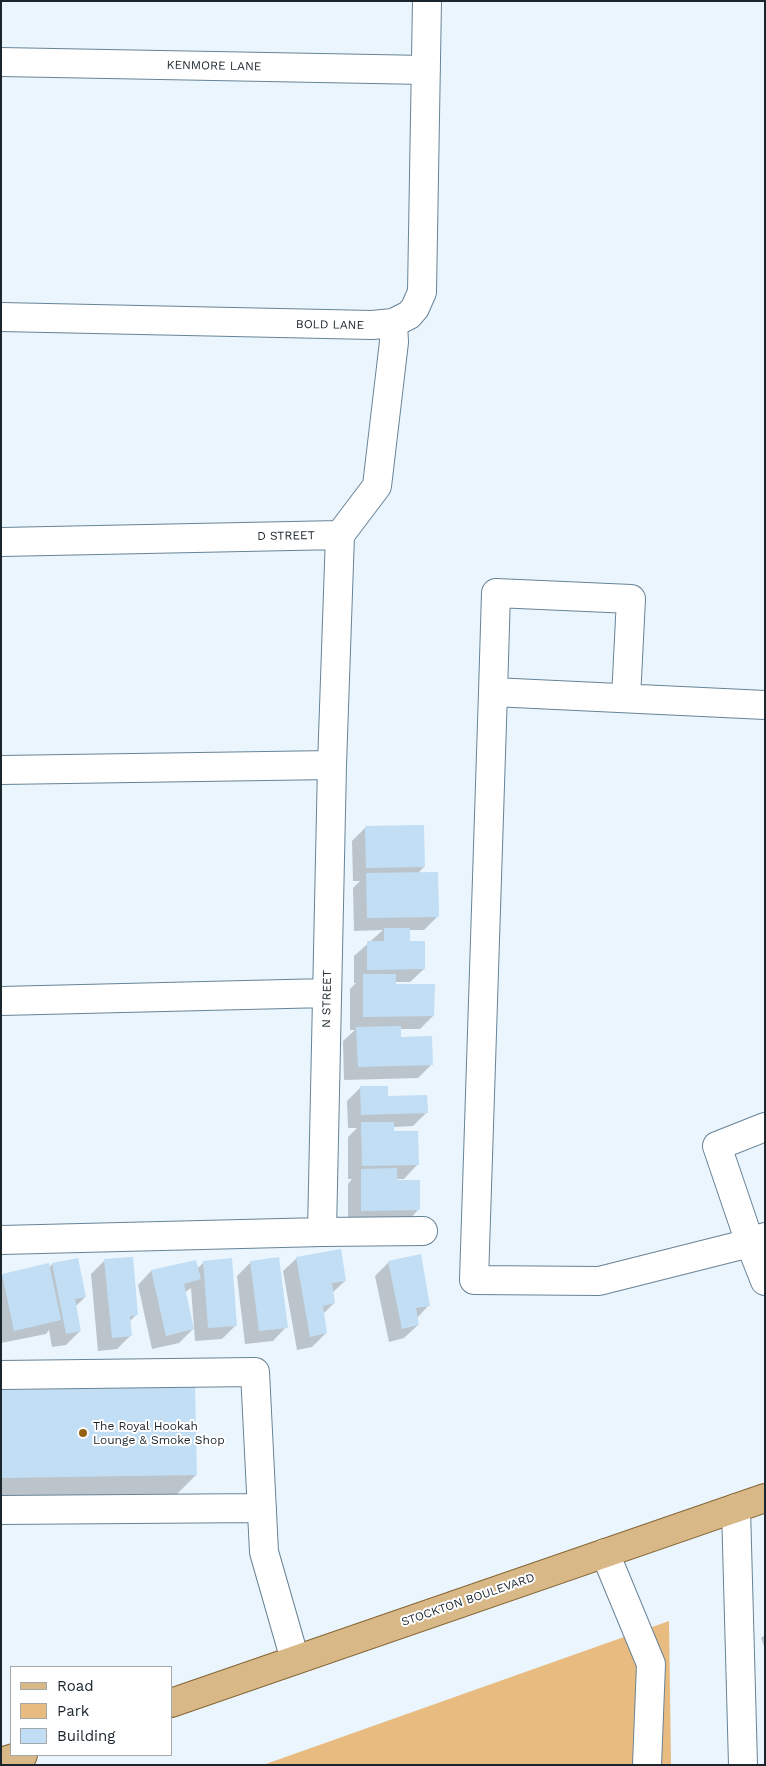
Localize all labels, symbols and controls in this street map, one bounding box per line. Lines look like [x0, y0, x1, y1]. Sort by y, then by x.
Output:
street label: KENMORE LANE [166, 58, 262, 74]
street label: BOLD LANE [296, 317, 364, 333]
street label: D STREET [257, 528, 315, 544]
street label: N STREET [319, 970, 335, 1028]
place label: The Royal Hookah Lounge & Smoke Shop [93, 1419, 225, 1447]
marker: The Royal Hookah Lounge & Smoke Shop [77, 1427, 89, 1439]
street label: STOCKTON BOULEVARD [399, 1570, 537, 1630]
legend [10, 1666, 172, 1756]
text: Road [57, 1677, 94, 1695]
text: Park [57, 1702, 89, 1720]
text: Building [57, 1727, 115, 1745]

